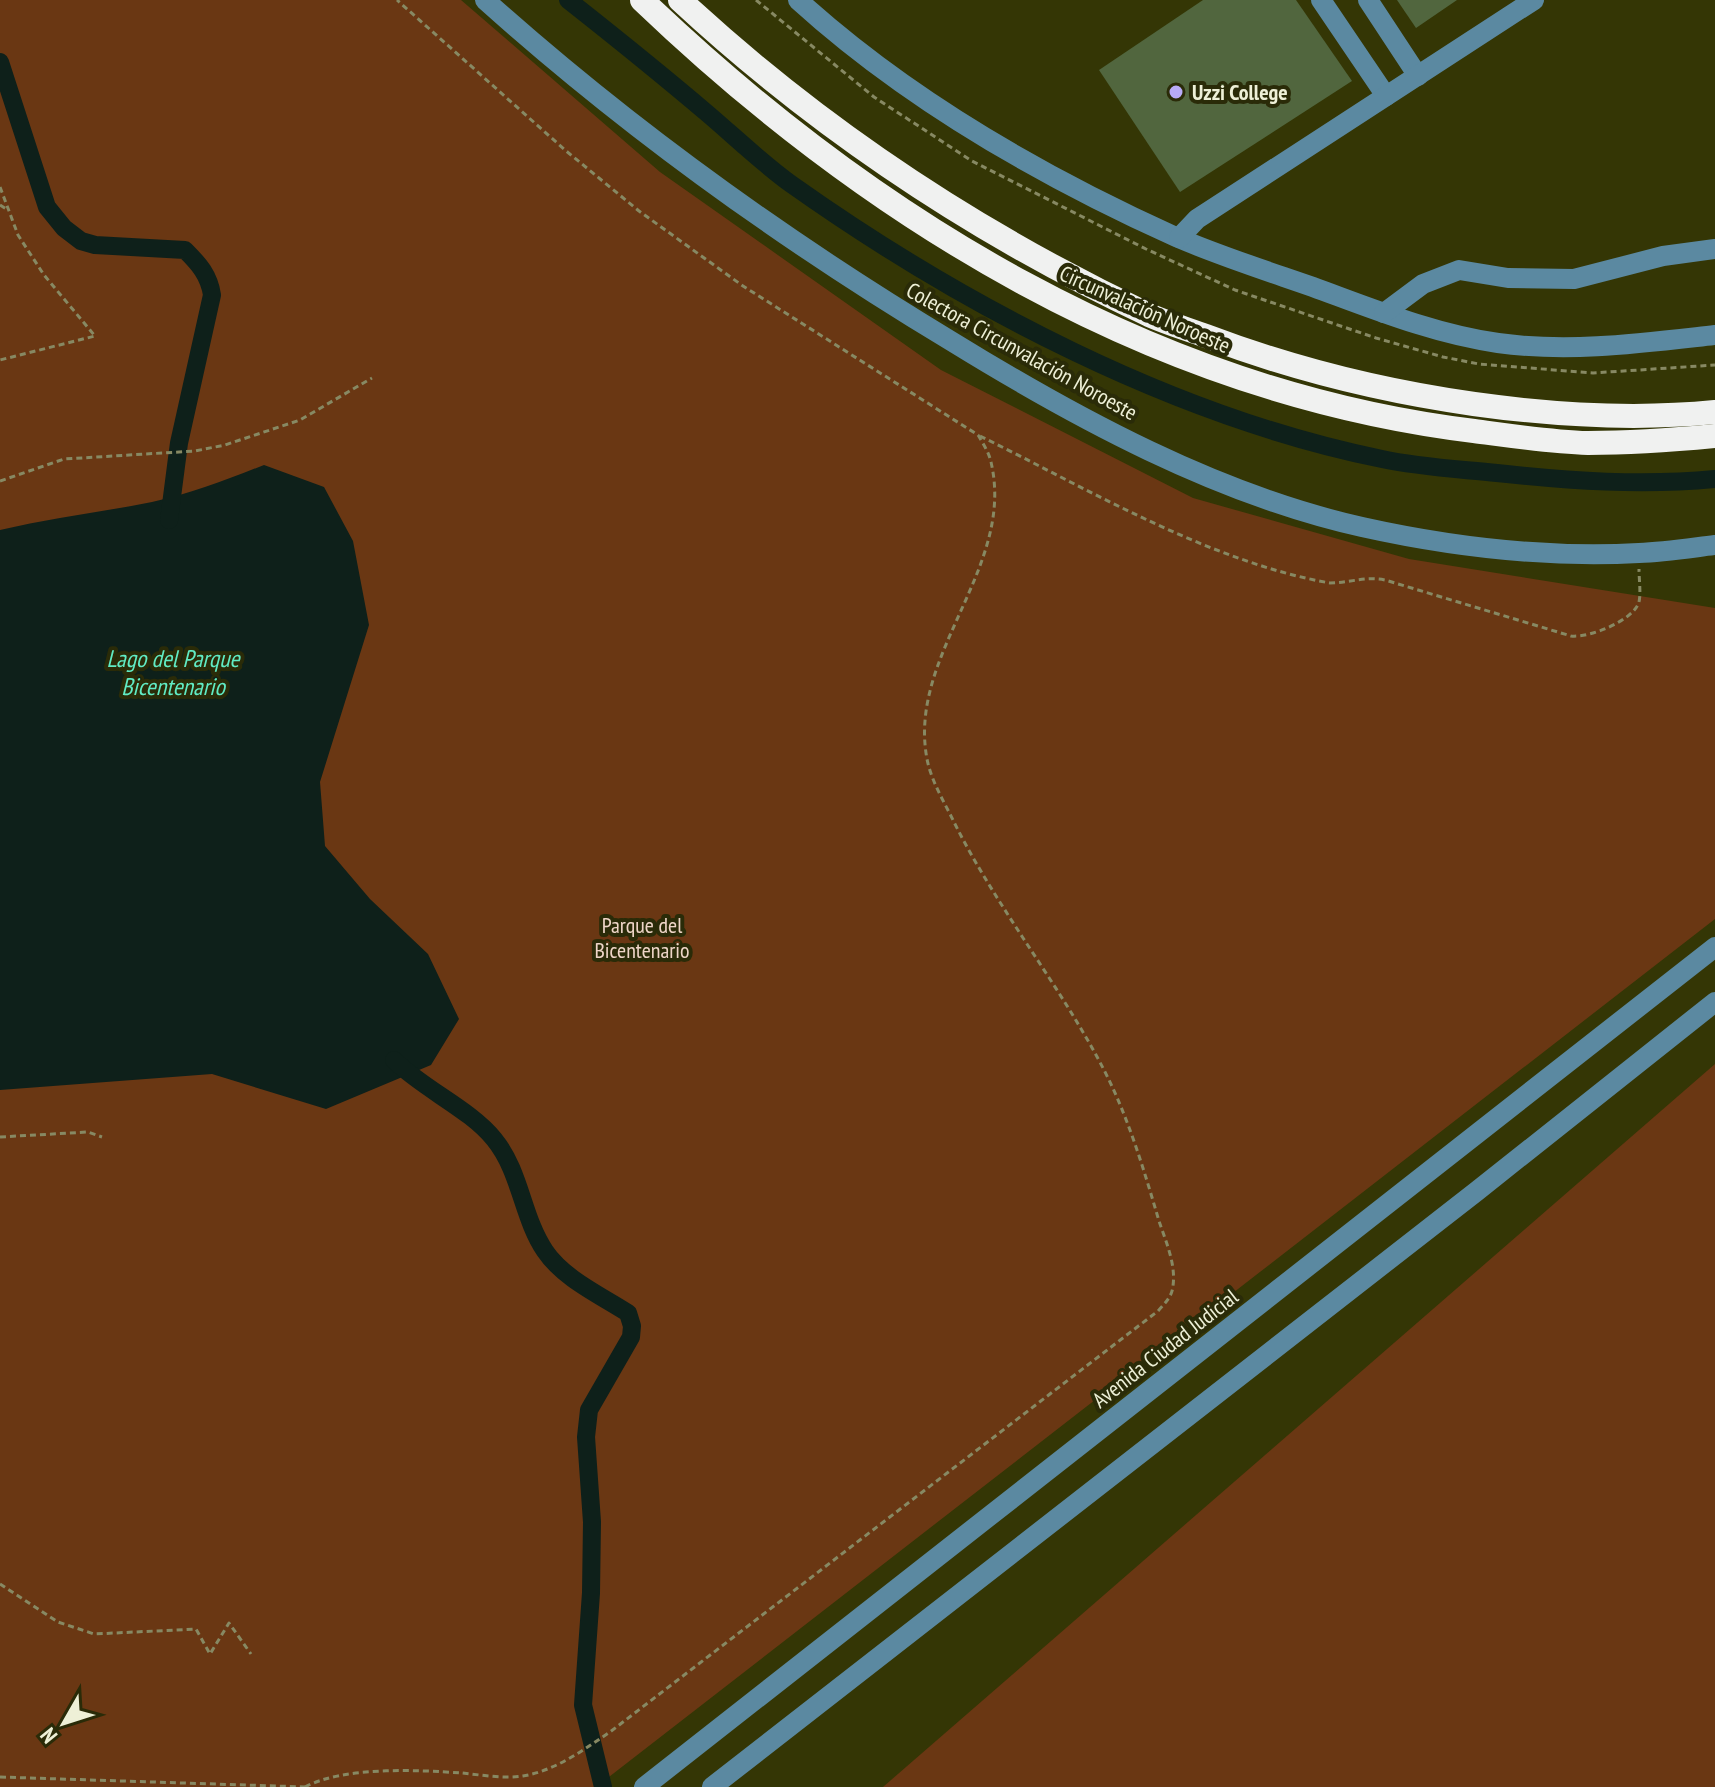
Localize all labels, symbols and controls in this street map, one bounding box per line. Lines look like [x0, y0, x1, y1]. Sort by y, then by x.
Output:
place label: Uzzi College [1192, 78, 1288, 106]
marker: Uzzi College [1167, 83, 1185, 101]
street label: Circunvalación Noroeste [1055, 259, 1235, 359]
street label: Colectora Circunvalación Noroeste [902, 276, 1142, 426]
water label: Lago del Parque Bicentenario [106, 643, 242, 702]
park label: Parque del Bicentenario [594, 911, 690, 964]
street label: Avenida Ciudad Judicial [1086, 1282, 1244, 1414]
north arrow [24, 1683, 104, 1763]
text: N [34, 1722, 63, 1749]

